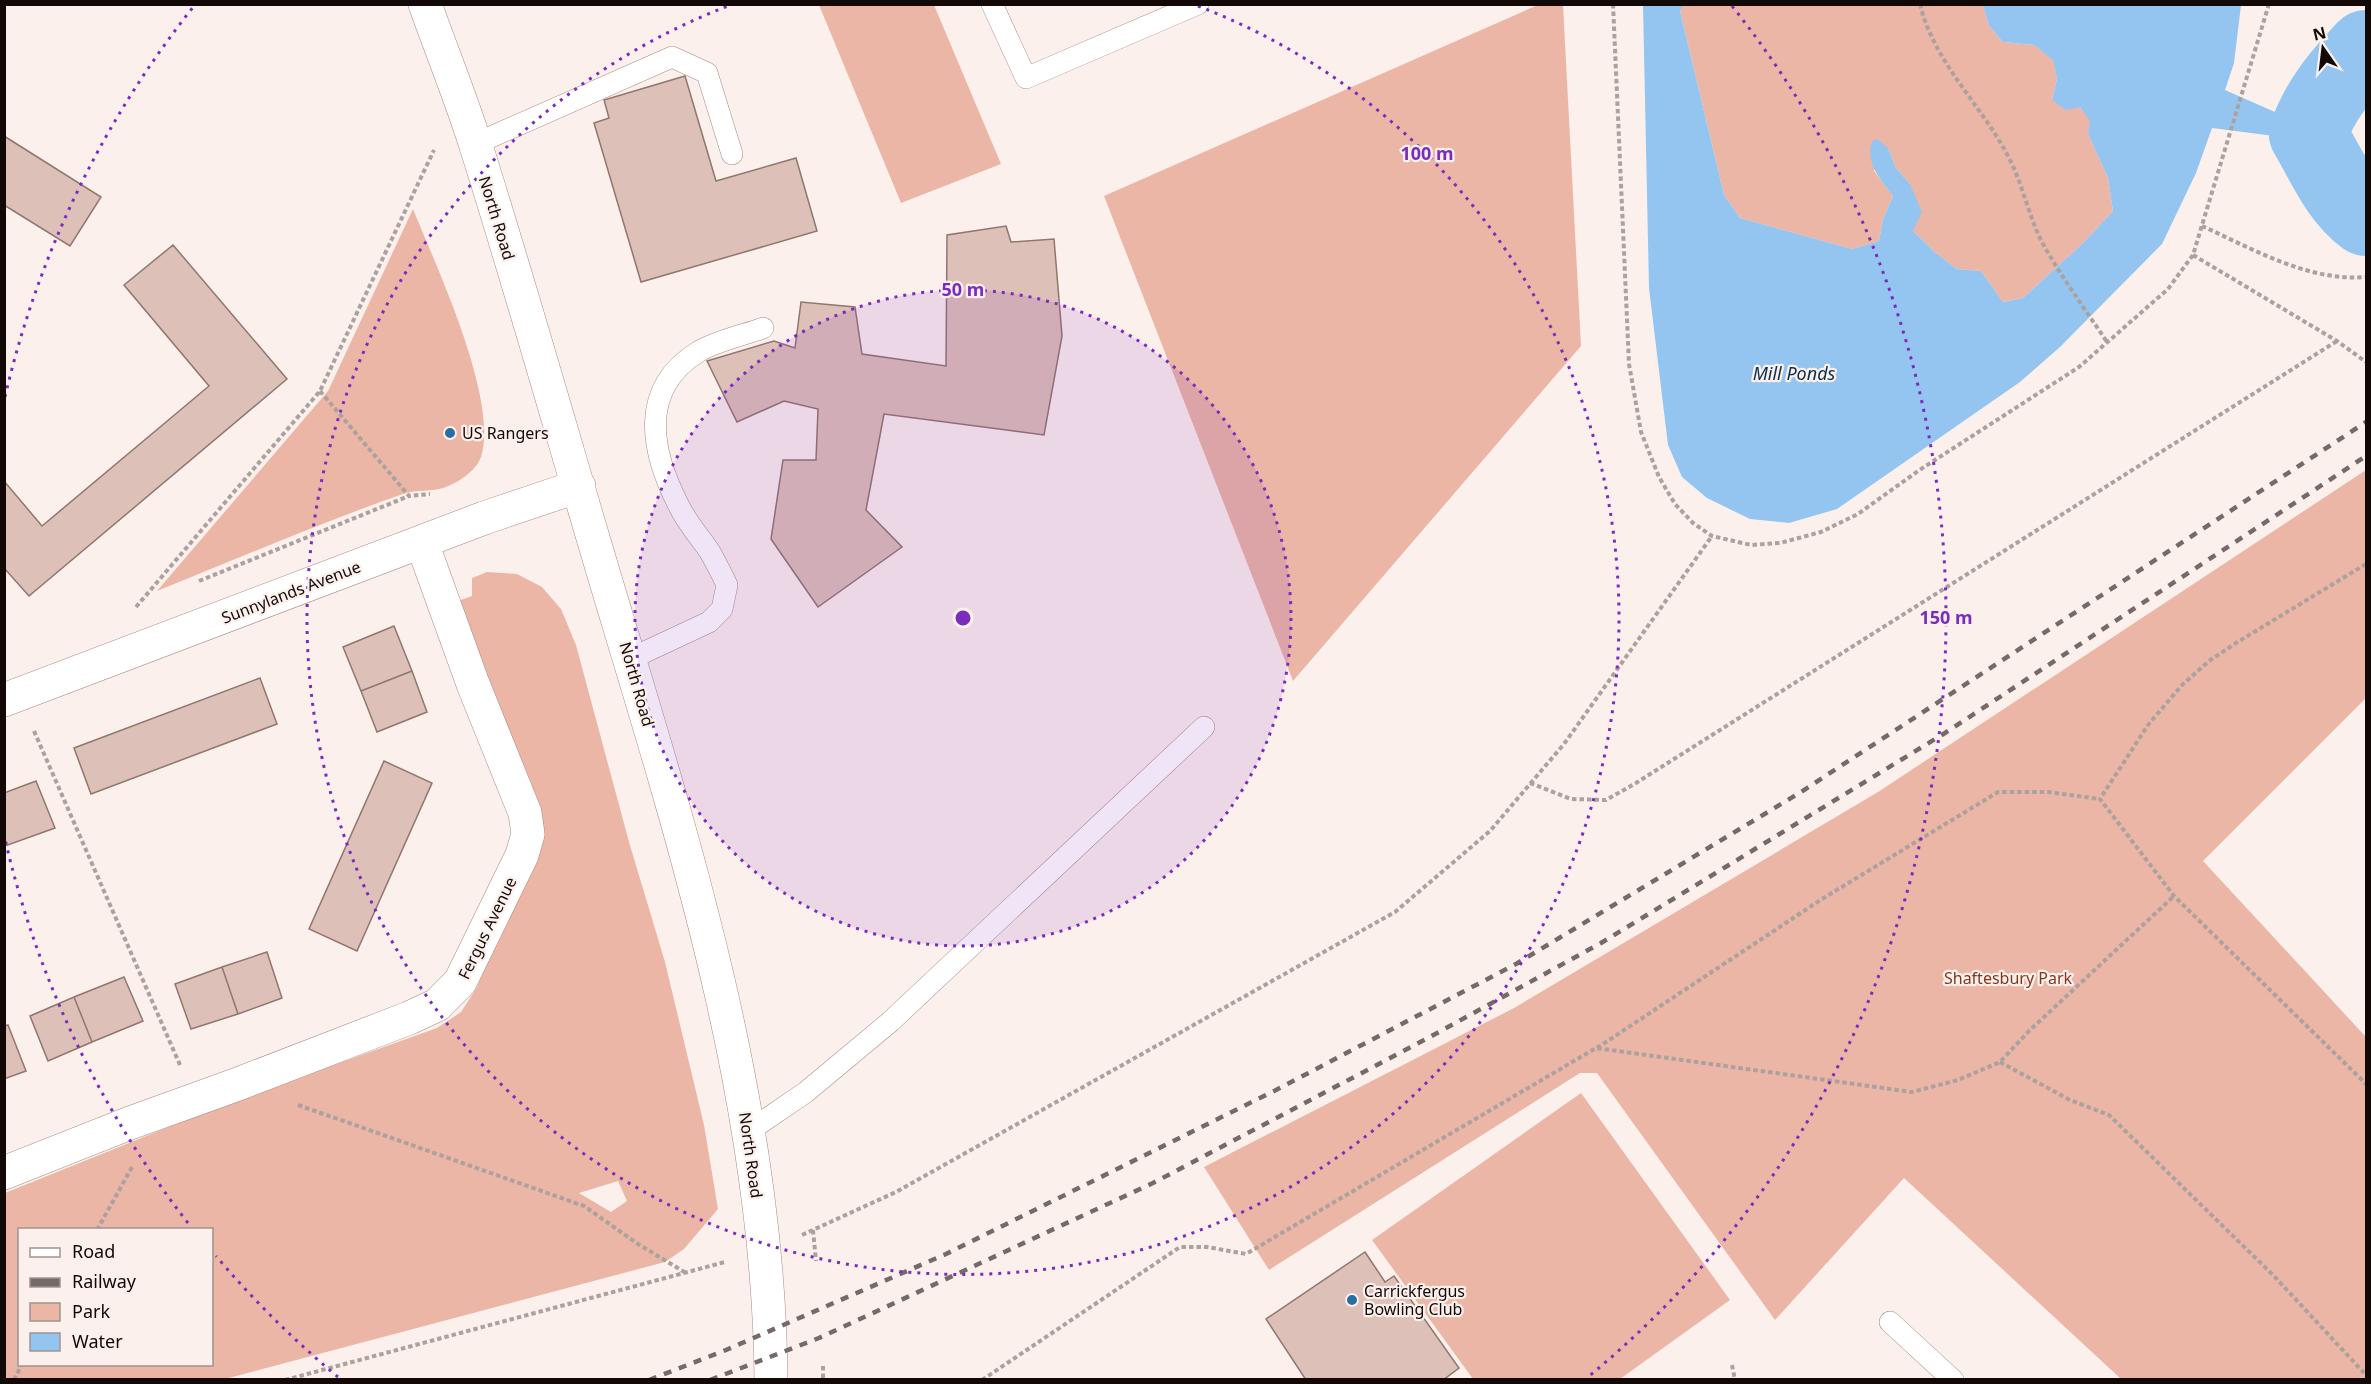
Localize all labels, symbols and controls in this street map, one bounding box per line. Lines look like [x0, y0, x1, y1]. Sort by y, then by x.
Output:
north arrow [2293, 18, 2353, 78]
text: N [2310, 21, 2328, 46]
text: 100 m [1400, 141, 1454, 165]
street label: North Road [474, 173, 520, 263]
text: 50 m [942, 277, 984, 301]
water label: Mill Ponds [1753, 361, 1836, 385]
place label: US Rangers [462, 422, 549, 444]
marker: US Rangers [443, 426, 457, 440]
street label: Sunnylands Avenue [218, 555, 364, 629]
text: 150 m [1919, 605, 1973, 629]
centre of rings [953, 608, 973, 628]
street label: North Road [614, 639, 660, 729]
street label: Fergus Avenue [453, 873, 521, 983]
park label: Shaftesbury Park [1944, 967, 2072, 989]
street label: North Road [734, 1111, 768, 1199]
legend [18, 1228, 213, 1366]
text: Road [72, 1239, 115, 1263]
text: Railway [72, 1269, 137, 1293]
place label: Carrickfergus Bowling Club [1364, 1280, 1465, 1320]
marker: Carrickfergus Bowling Club [1345, 1293, 1359, 1307]
text: Park [72, 1299, 110, 1323]
text: Water [72, 1329, 123, 1353]

